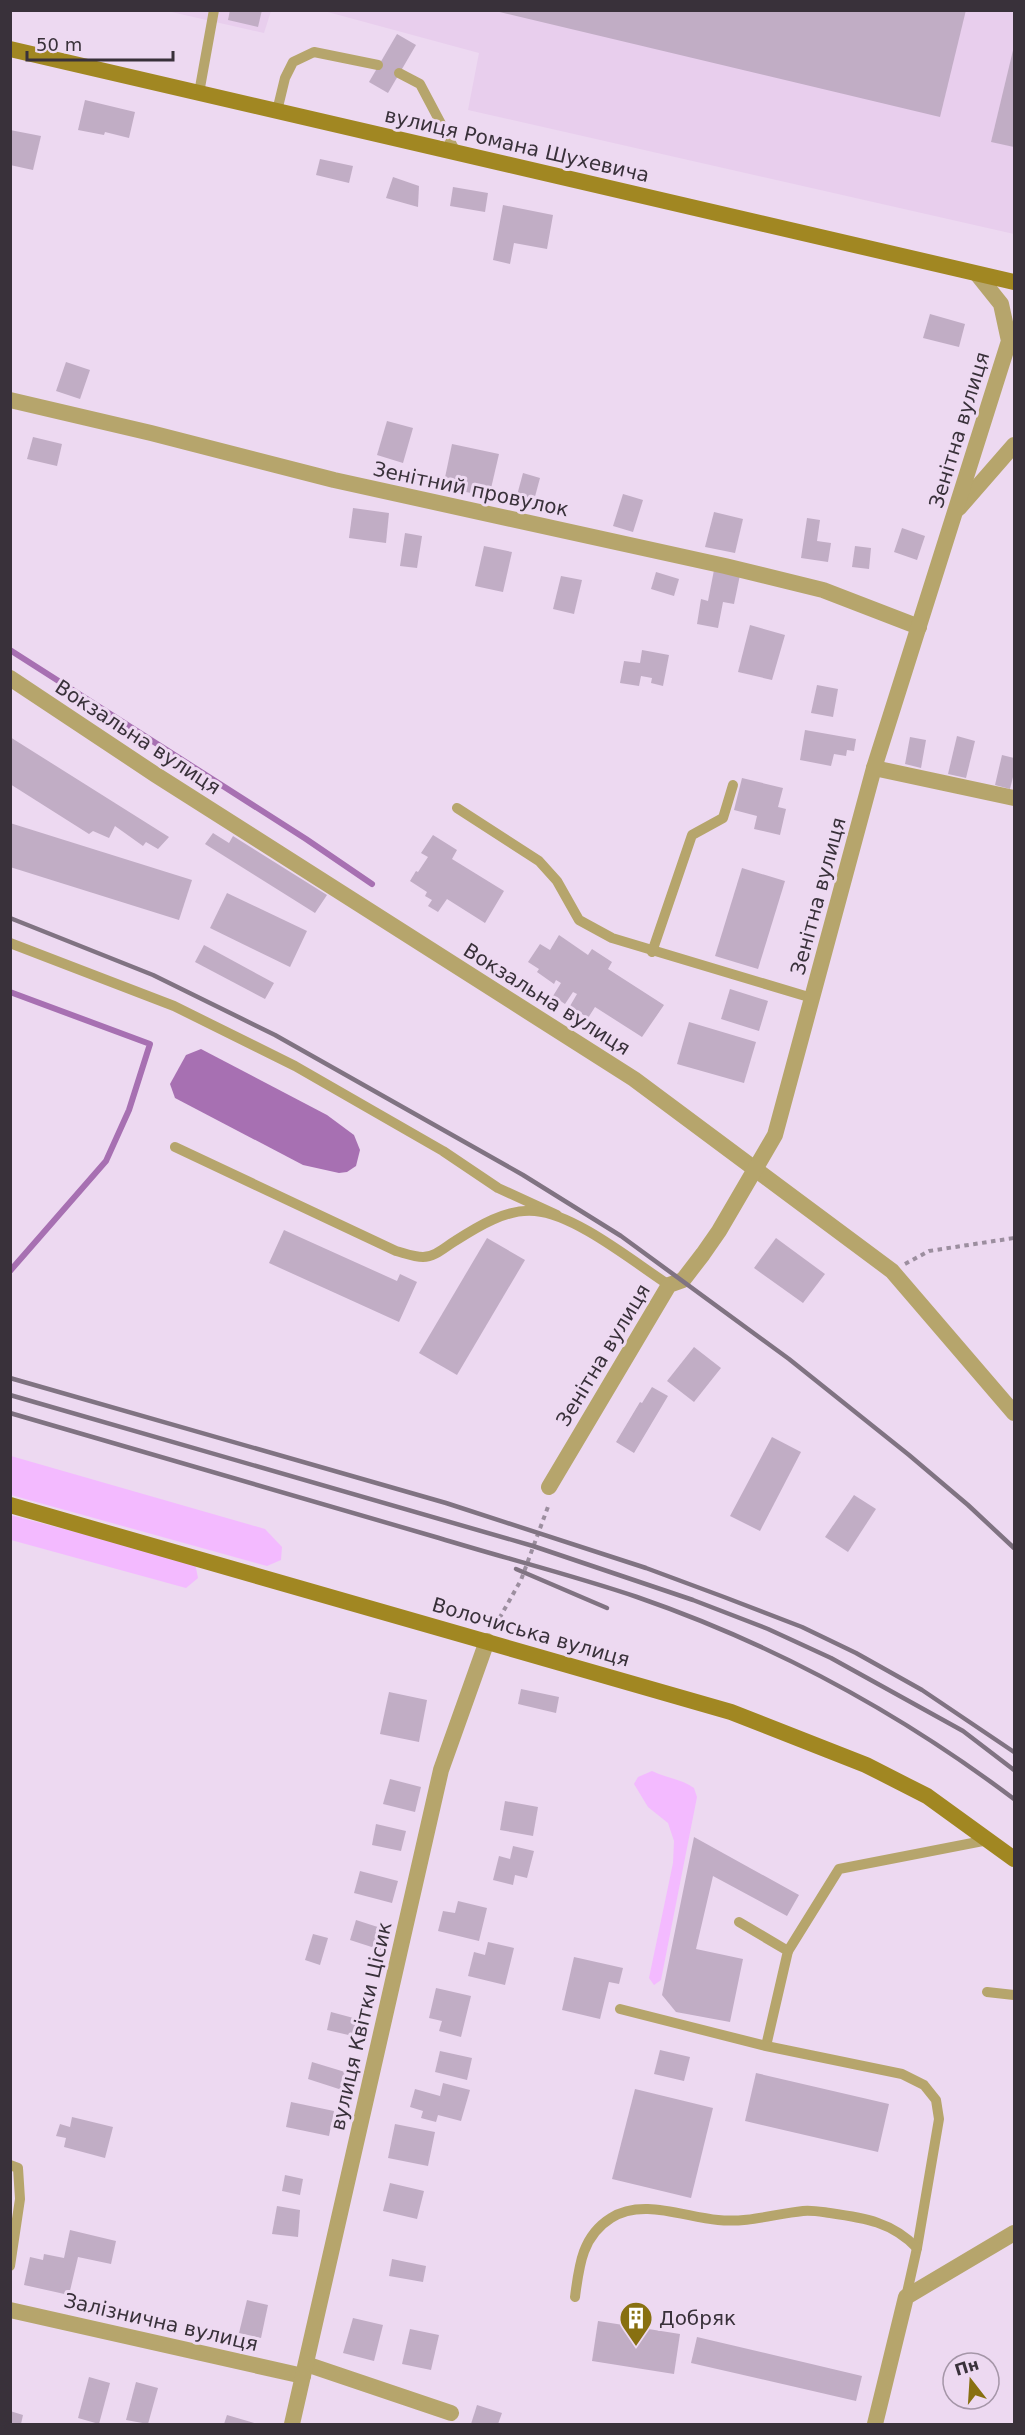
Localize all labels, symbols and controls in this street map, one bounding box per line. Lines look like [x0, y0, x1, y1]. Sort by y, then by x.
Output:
scale bar [27, 24, 172, 62]
text: 50 m [36, 34, 82, 55]
street label: вулиця Романа Шухевича [382, 103, 652, 187]
street label: Зенітна вулиця [924, 349, 994, 511]
street label: Зенітний провулок [371, 457, 571, 521]
street label: Вокзальна вулиця [51, 675, 225, 799]
street label: Зенітна вулиця [785, 815, 851, 977]
street label: Вокзальна вулиця [459, 938, 635, 1060]
street label: Зенітна вулиця [551, 1279, 655, 1431]
street label: Волочиська вулиця [429, 1592, 633, 1672]
street label: вулиця Квітки Цісик [325, 1919, 397, 2133]
street label: Залізнична вулиця [62, 2288, 260, 2356]
building icon: Добряк [618, 2300, 654, 2347]
place label: Добряк [659, 2306, 736, 2330]
north arrow [941, 2351, 1001, 2411]
text: Пн [952, 2354, 981, 2380]

